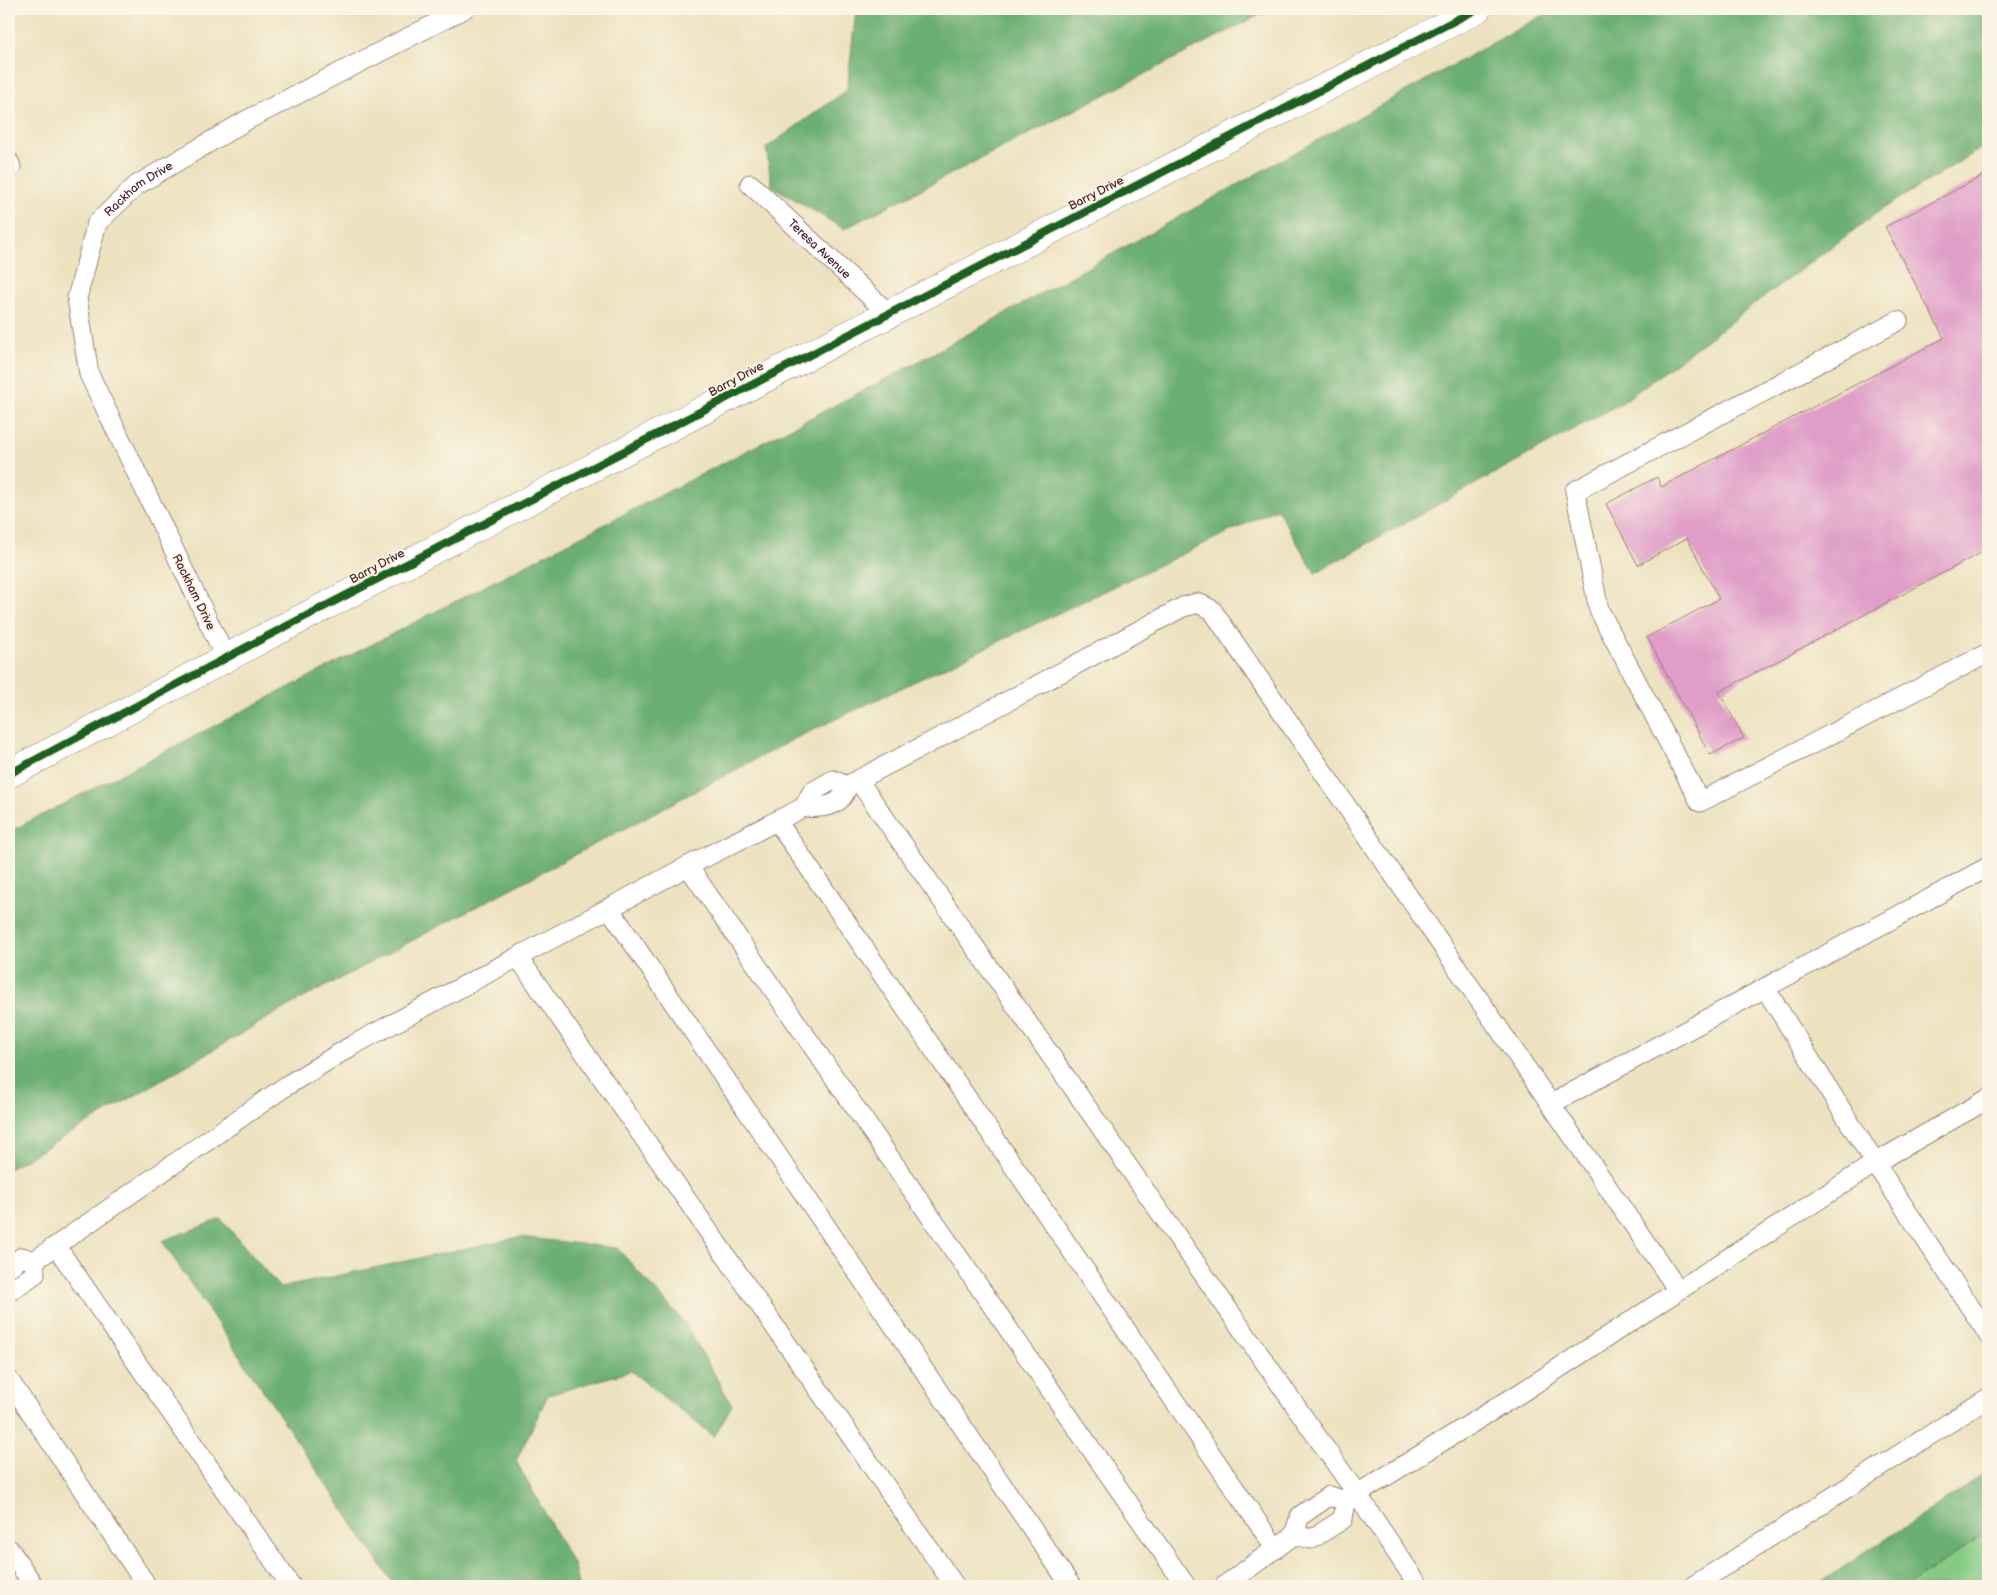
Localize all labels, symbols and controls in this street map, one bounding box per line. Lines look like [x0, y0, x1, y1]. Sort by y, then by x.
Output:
street label: Rackham Drive [102, 159, 176, 220]
street label: Barry Drive [1066, 173, 1127, 214]
street label: Teresa Avenue [784, 216, 854, 282]
street label: Barry Drive [706, 359, 766, 400]
street label: Barry Drive [347, 546, 407, 587]
street label: Rackham Drive [169, 552, 218, 633]

